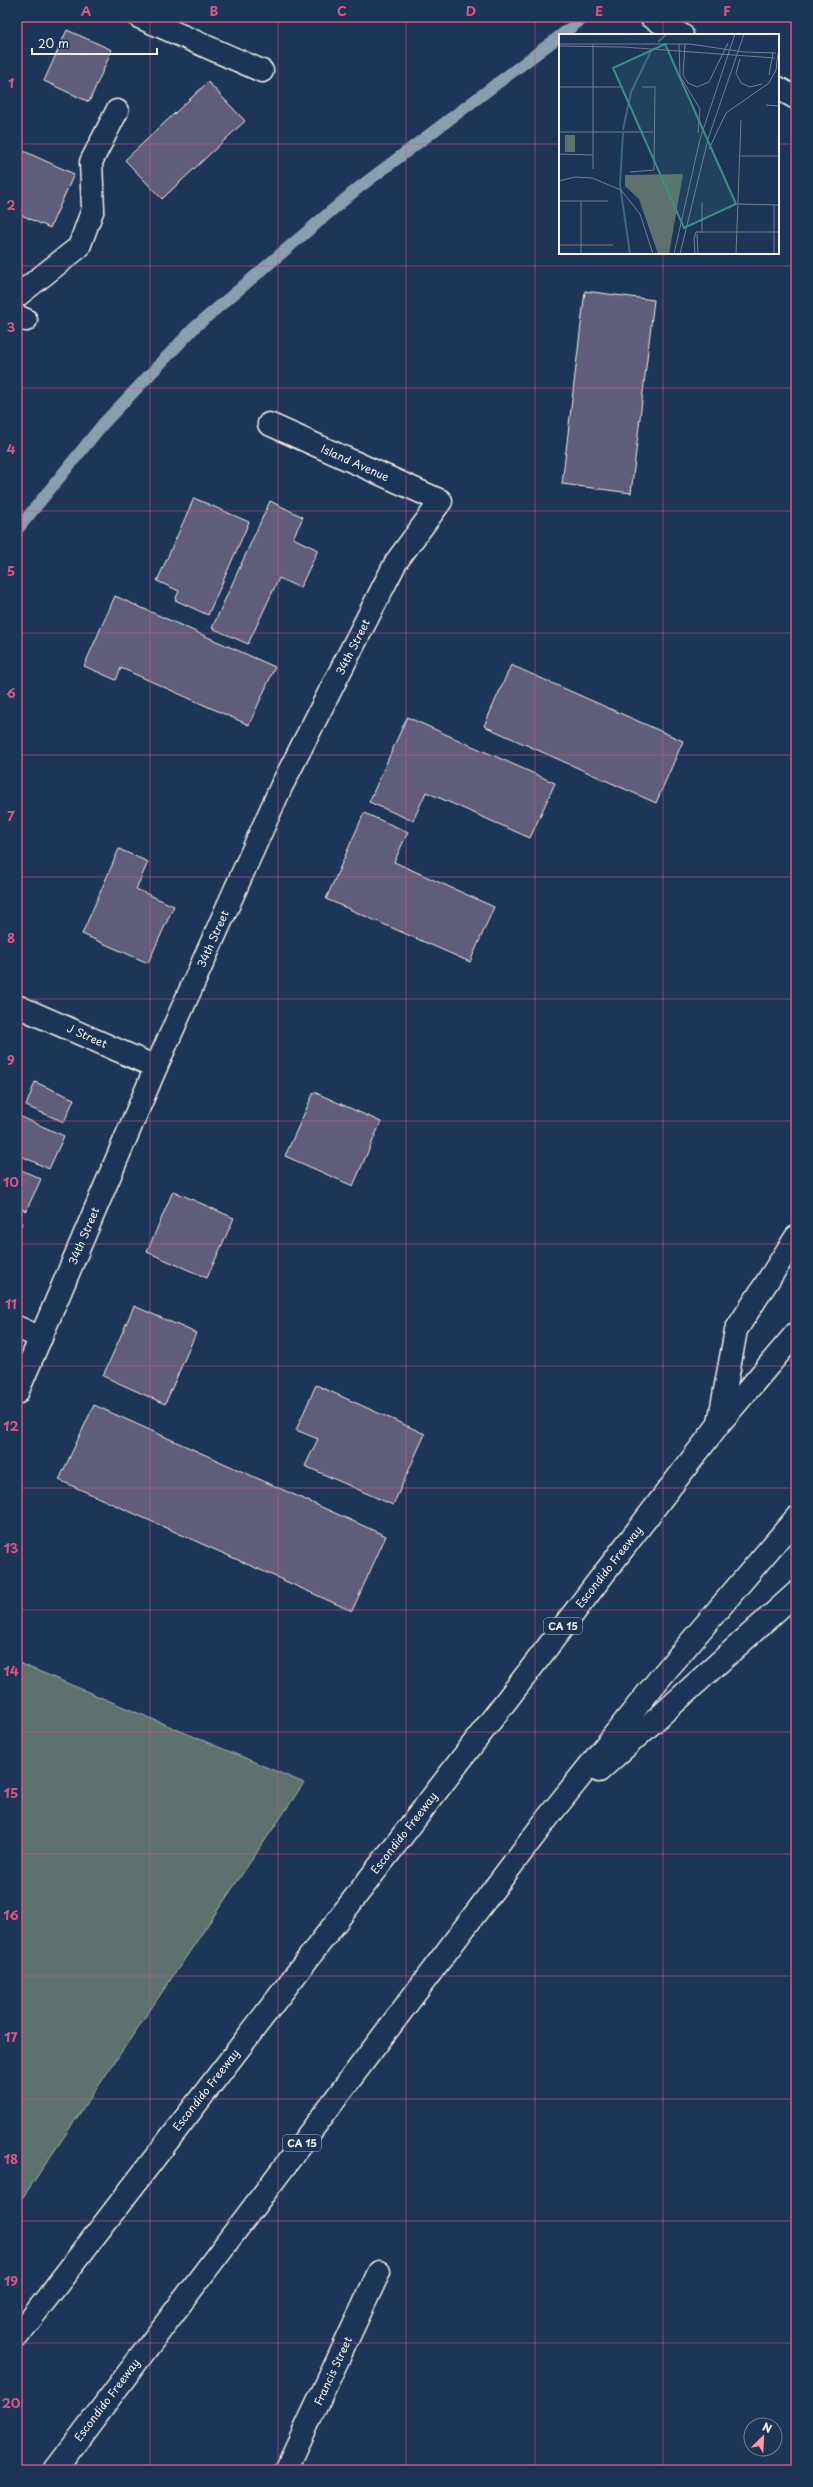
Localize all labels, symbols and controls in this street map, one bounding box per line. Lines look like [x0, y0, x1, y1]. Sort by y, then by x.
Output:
text: A [81, 1, 91, 20]
text: B [210, 1, 219, 20]
text: C [337, 1, 347, 20]
text: D [466, 1, 476, 20]
text: E [595, 1, 603, 20]
text: F [723, 1, 731, 20]
scale bar [32, 30, 157, 56]
text: 20 m [38, 34, 69, 52]
inset map [559, 34, 779, 254]
text: 1 [8, 73, 14, 92]
text: 2 [6, 195, 16, 214]
text: 3 [7, 317, 16, 336]
text: 4 [7, 439, 16, 458]
street label: Island Avenue [318, 440, 392, 485]
text: 5 [7, 561, 15, 580]
street label: 34th Street [331, 615, 374, 678]
text: 6 [6, 683, 16, 702]
text: 7 [7, 806, 15, 825]
street label: 34th Street [192, 907, 233, 970]
text: 8 [7, 928, 15, 947]
street label: J Street [64, 1019, 111, 1052]
text: 9 [7, 1050, 15, 1069]
text: 10 [3, 1172, 19, 1191]
street label: 34th Street [64, 1204, 103, 1267]
text: 11 [5, 1294, 17, 1313]
text: 12 [3, 1416, 19, 1435]
street label: Escondido Freeway [571, 1522, 646, 1611]
text: 13 [4, 1538, 19, 1557]
road number: CA 15 [544, 1618, 582, 1634]
text: 14 [3, 1661, 19, 1680]
text: 15 [4, 1783, 18, 1802]
street label: Escondido Freeway [366, 1788, 441, 1877]
text: 16 [3, 1905, 19, 1924]
text: 17 [4, 2027, 18, 2046]
street label: Escondido Freeway [168, 2045, 243, 2134]
road number: CA 15 [283, 2135, 321, 2151]
text: 18 [4, 2149, 18, 2168]
text: 19 [4, 2271, 18, 2290]
street label: Francis Street [309, 2333, 356, 2408]
street label: Escondido Freeway [70, 2355, 143, 2445]
text: 20 [2, 2393, 21, 2412]
north arrow [743, 2417, 783, 2457]
text: N [760, 2418, 775, 2437]

